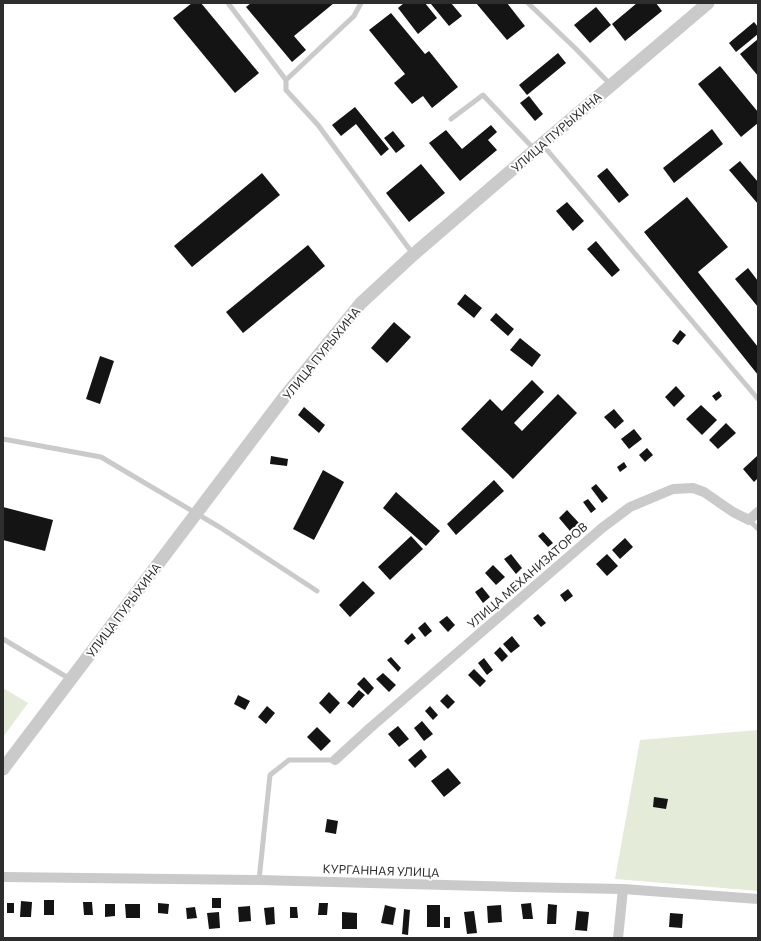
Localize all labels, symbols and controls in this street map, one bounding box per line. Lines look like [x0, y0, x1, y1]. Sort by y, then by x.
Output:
street label: УЛИЦА ПУРЫХИНА [508, 89, 604, 175]
street label: УЛИЦА ПУРЫХИНА [280, 304, 362, 402]
street label: УЛИЦА МЕХАНИЗАТОРОВ [464, 519, 590, 631]
street label: УЛИЦА ПУРЫХИНА [83, 560, 163, 660]
street label: КУРГАННАЯ УЛИЦА [322, 861, 440, 879]

